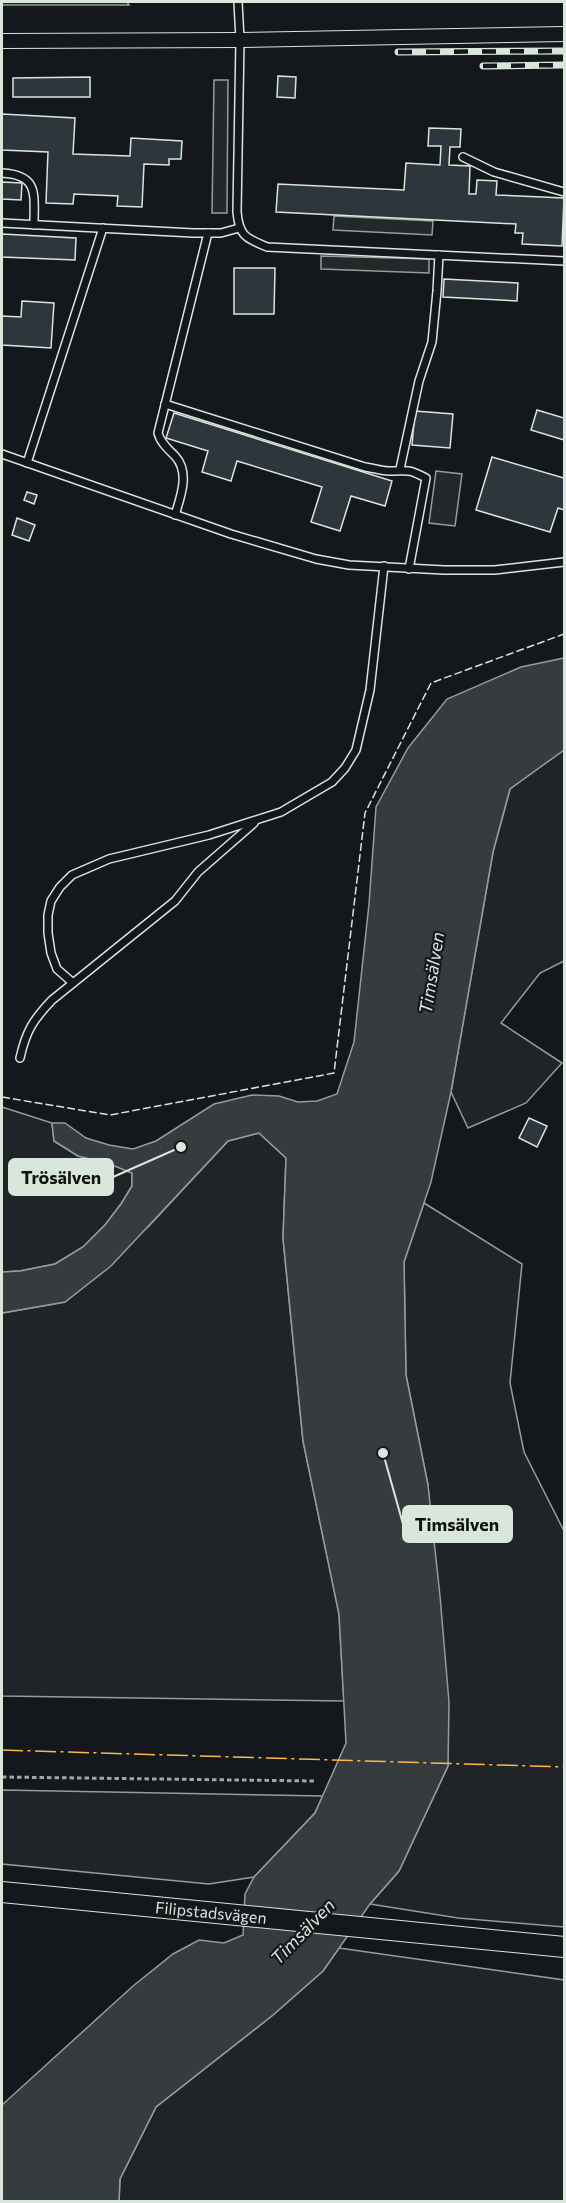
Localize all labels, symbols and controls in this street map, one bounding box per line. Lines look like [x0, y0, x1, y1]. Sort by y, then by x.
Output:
water label: Timsälven [414, 930, 448, 1015]
callout: Trösälven [9, 1159, 113, 1195]
text: Trösälven [21, 1166, 101, 1188]
callout: Timsälven [403, 1506, 512, 1542]
text: Timsälven [415, 1513, 499, 1535]
water label: Timsälven [266, 1894, 339, 1969]
street label: Filipstadsvägen [154, 1897, 268, 1927]

